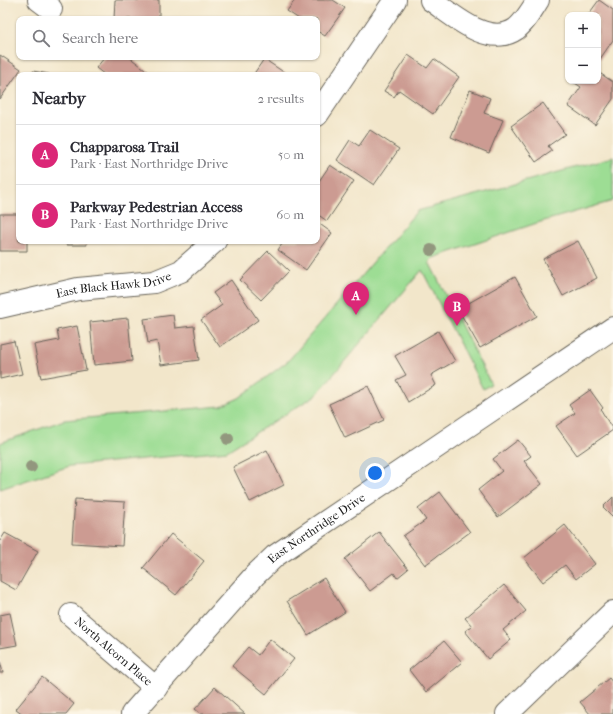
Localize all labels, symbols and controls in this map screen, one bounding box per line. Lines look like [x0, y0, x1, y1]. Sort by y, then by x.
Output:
map controls [565, 12, 601, 84]
button: + [565, 12, 601, 48]
search box [16, 16, 320, 60]
icon: search [30, 27, 52, 49]
text: Search here [62, 29, 138, 47]
button: − [565, 48, 601, 84]
text: Nearby [32, 88, 86, 108]
text: 2 results [258, 91, 304, 106]
text: Chapparosa Trail [70, 138, 179, 156]
text: A [41, 147, 49, 162]
text: 50 m [278, 147, 304, 162]
text: Park · East Northridge Drive [70, 156, 228, 171]
text: Parkway Pedestrian Access [70, 198, 242, 216]
text: B [41, 207, 49, 222]
text: 60 m [276, 207, 304, 222]
text: Park · East Northridge Drive [70, 216, 228, 231]
street label: East Black Hawk Drive [55, 269, 173, 301]
pin: A [343, 282, 369, 315]
pin: B [444, 293, 470, 326]
your location [365, 463, 385, 483]
street label: East Northridge Drive [265, 490, 368, 566]
street label: North Alcorn Place [72, 614, 155, 689]

